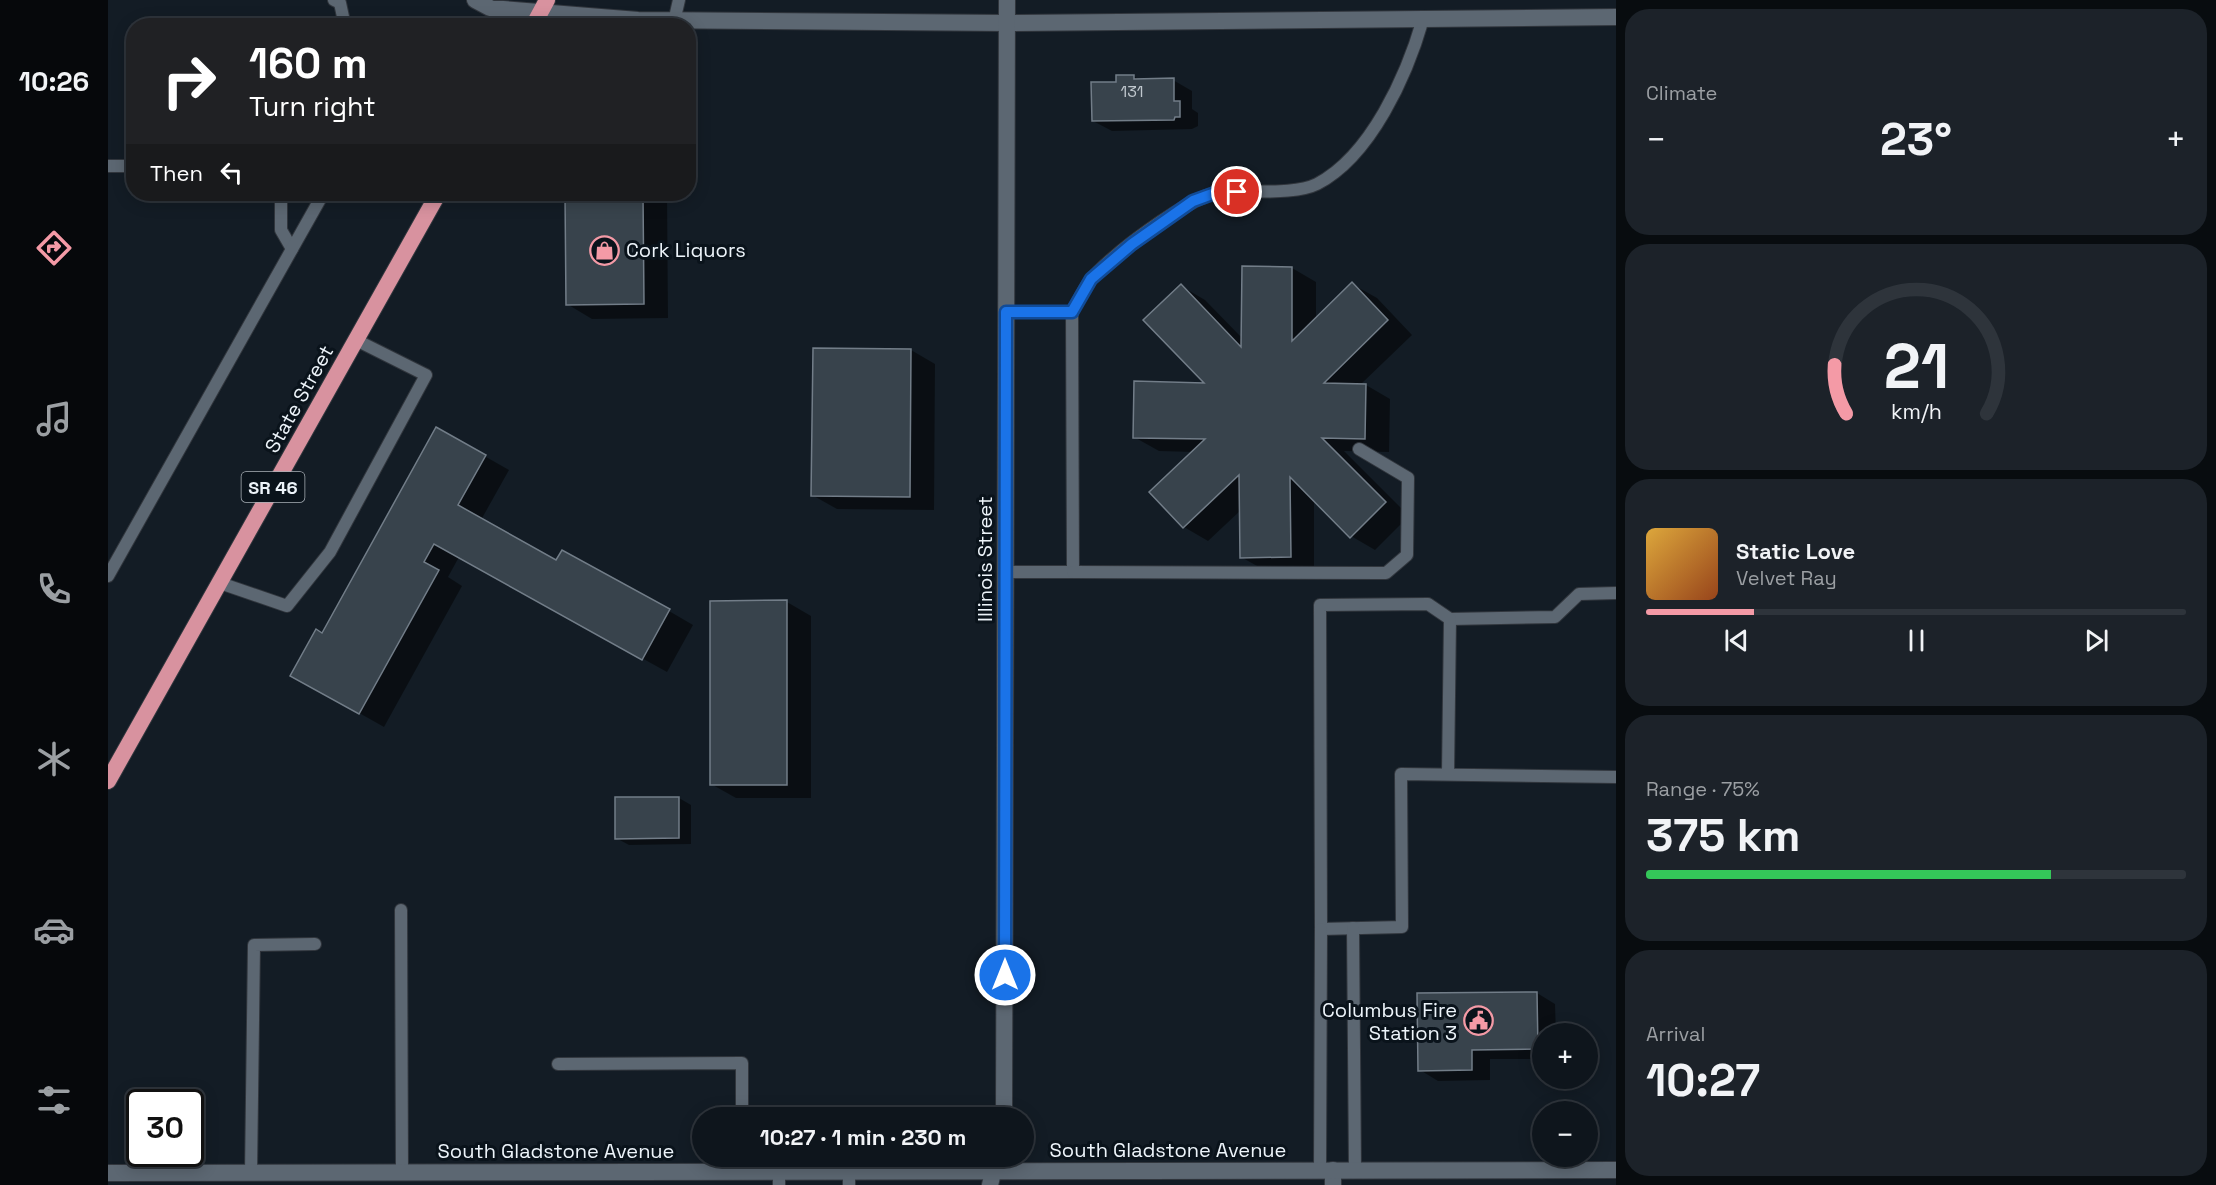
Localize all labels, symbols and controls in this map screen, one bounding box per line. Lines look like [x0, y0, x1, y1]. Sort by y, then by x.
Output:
text: 160 m [249, 37, 368, 90]
icon: right [150, 42, 228, 120]
text: 10:26 [19, 64, 89, 99]
text: Climate [1646, 80, 1717, 106]
house number: 131 [1121, 81, 1143, 102]
text: Turn right [249, 89, 376, 124]
text: 23° [1880, 111, 1952, 168]
text: − [1646, 119, 1666, 161]
text: + [2166, 119, 2186, 161]
icon: left [215, 156, 248, 189]
text: Then [150, 159, 203, 187]
pin [1211, 166, 1262, 217]
icon: arrive [1220, 175, 1253, 208]
icon: directions [33, 227, 75, 269]
shop icon: Cork Liquors [589, 234, 621, 266]
place label: Cork Liquors [626, 237, 746, 263]
text: 21 [1883, 327, 1949, 406]
street label: State Street [259, 341, 339, 457]
icon: music [33, 398, 75, 440]
text: km/h [1890, 399, 1942, 426]
road number: SR 46 [242, 472, 304, 502]
street label: Illinois Street [972, 496, 998, 622]
text: Static Love [1736, 537, 1855, 565]
text: Velvet Ray [1736, 565, 1837, 591]
icon: phone [33, 568, 75, 610]
icon: previous [1720, 624, 1753, 657]
icon: pause [1900, 624, 1933, 657]
icon: next [2080, 624, 2113, 657]
icon: climate [33, 738, 75, 780]
text: Range · 75% [1646, 776, 1760, 802]
text: 375 km [1646, 807, 1801, 864]
icon: car [33, 909, 75, 951]
position arrow [973, 943, 1037, 1007]
place label: Columbus Fire Station 3 [1322, 997, 1457, 1046]
public building icon: Columbus Fire Station 3 [1462, 1005, 1494, 1037]
text: Arrival [1646, 1021, 1705, 1047]
map controls [1532, 1023, 1598, 1167]
button: + [1532, 1023, 1598, 1089]
text: 10:27 [1646, 1052, 1760, 1109]
icon: filters [33, 1079, 75, 1121]
speed limit sign: 30 [126, 1089, 204, 1167]
button: − [1532, 1101, 1598, 1167]
text: 10:27 · 1 min · 230 m [760, 1123, 966, 1151]
street label: South Gladstone Avenue [1050, 1137, 1286, 1163]
street label: South Gladstone Avenue [438, 1138, 674, 1164]

